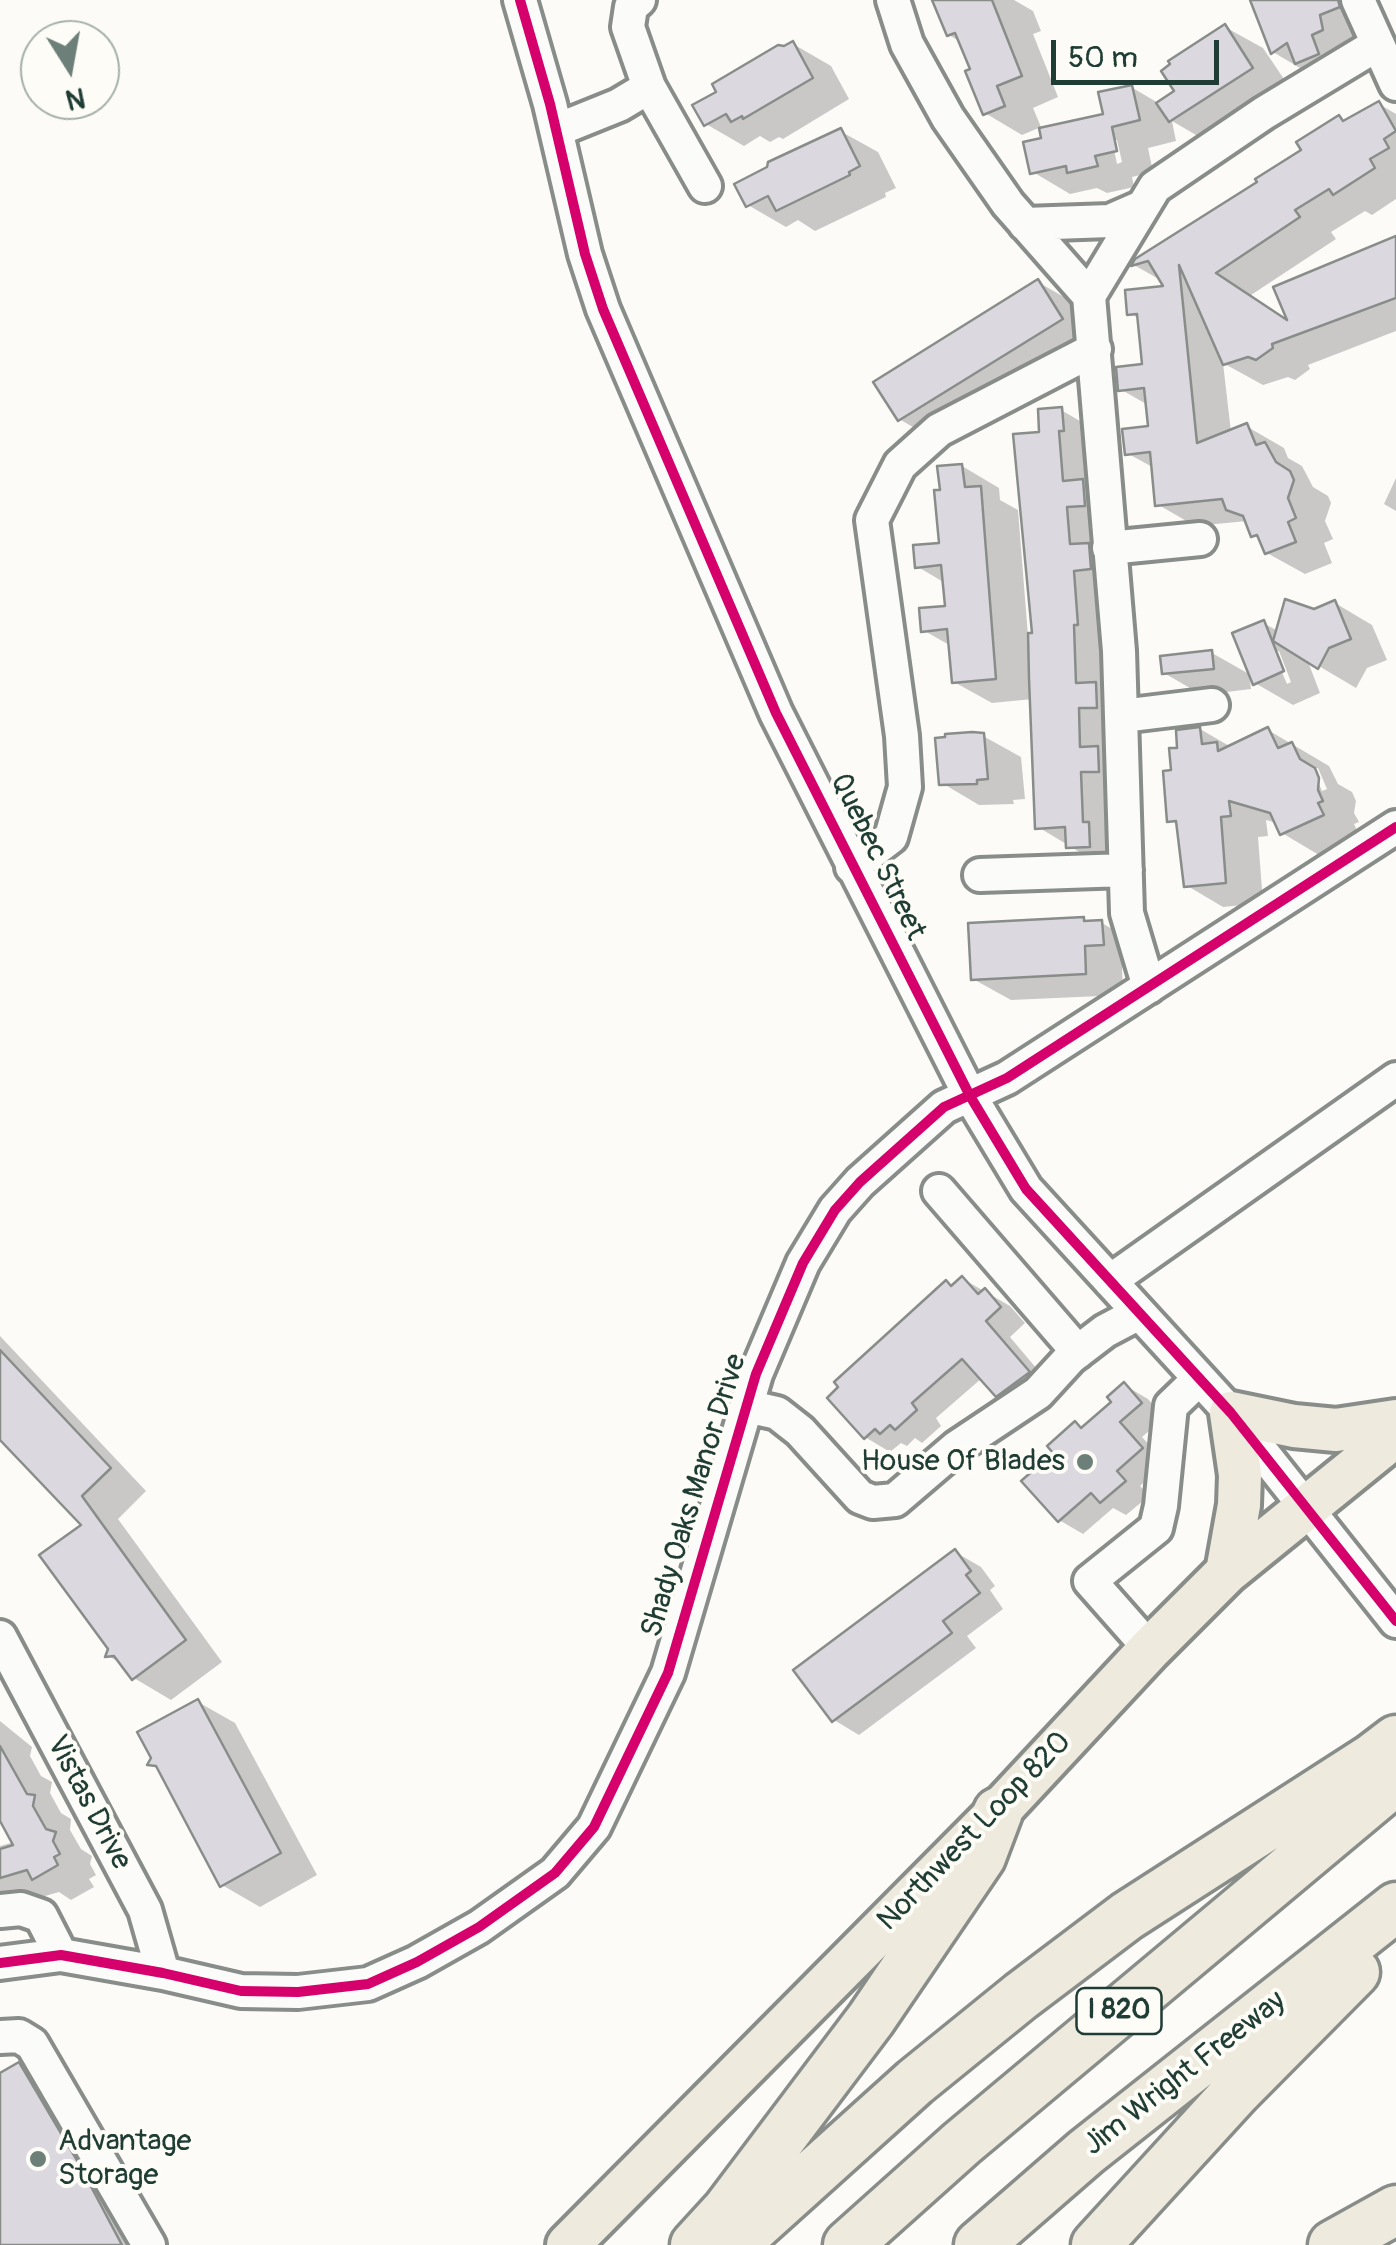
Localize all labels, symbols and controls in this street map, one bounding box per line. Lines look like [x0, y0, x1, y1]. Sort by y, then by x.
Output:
north arrow [20, 20, 120, 120]
scale bar [1056, 20, 1224, 82]
text: 50 m [1068, 39, 1138, 76]
text: N [63, 79, 88, 117]
street label: Quebec Street [821, 768, 933, 946]
street label: Shady Oaks Manor Drive [635, 1350, 755, 1642]
place label: House Of Blades [861, 1444, 1065, 1480]
marker: House Of Blades [1074, 1451, 1096, 1473]
street label: Northwest Loop 820 [871, 1725, 1079, 1939]
street label: Vistas Drive [38, 1730, 138, 1876]
street label: Jim Wright Freeway [1077, 1984, 1293, 2164]
road number: I 820 [1076, 1988, 1162, 2034]
place label: Advantage Storage [58, 2124, 191, 2194]
marker: Advantage Storage [27, 2148, 49, 2170]

